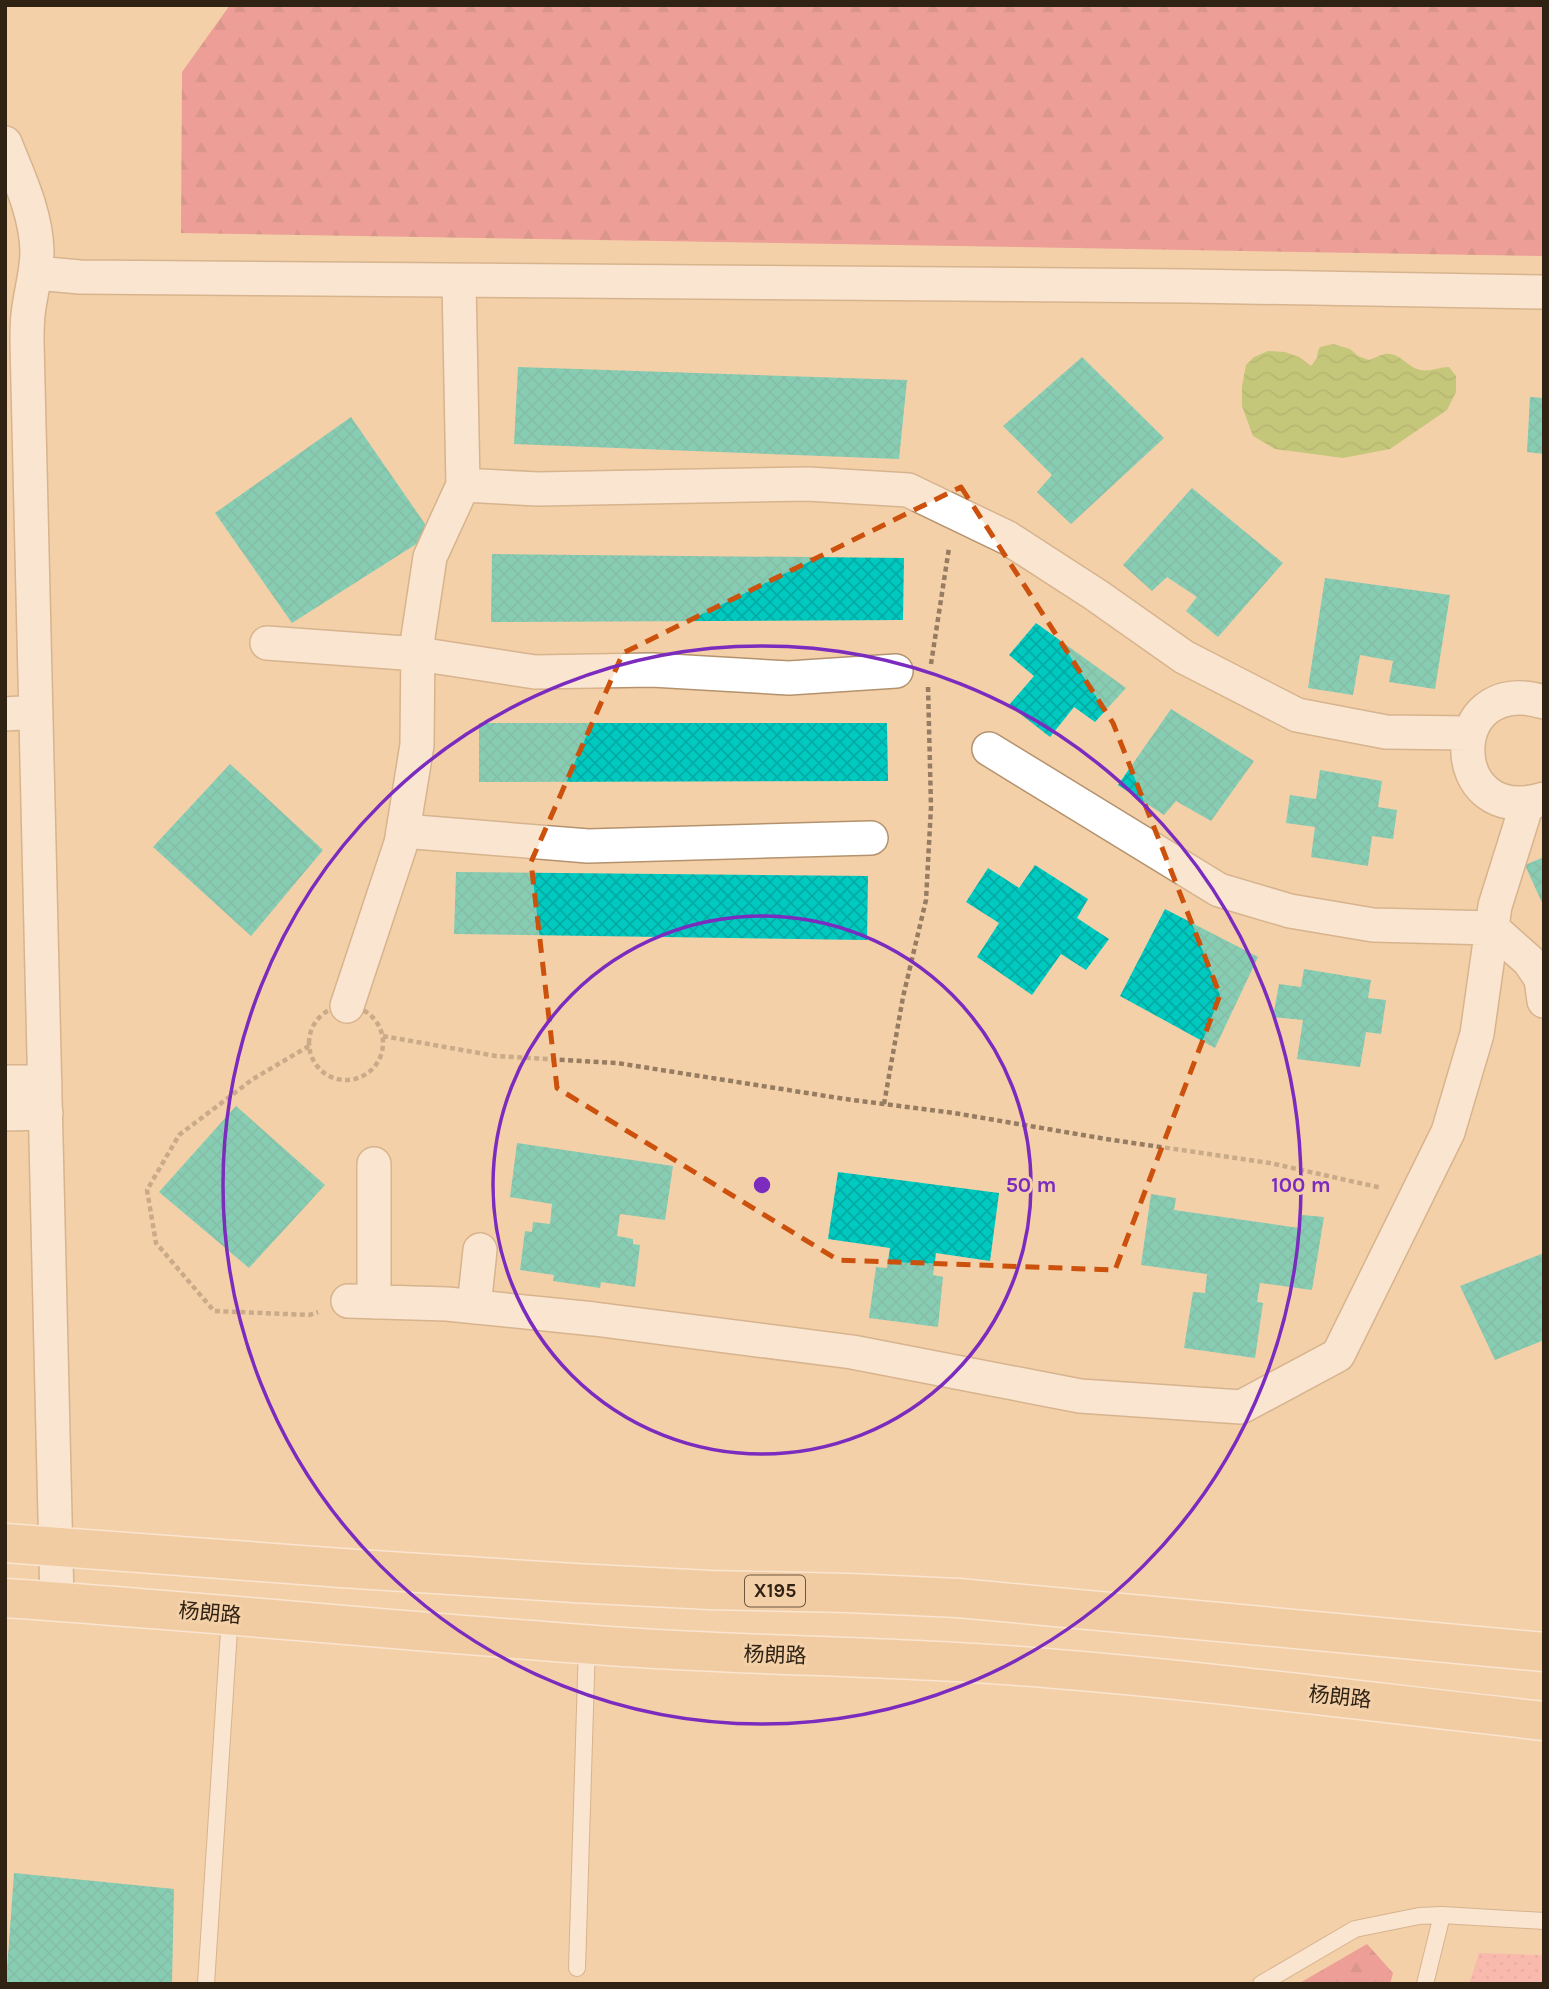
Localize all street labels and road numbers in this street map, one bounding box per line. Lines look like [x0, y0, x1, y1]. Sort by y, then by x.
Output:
road number: X195 [745, 1576, 805, 1606]
street label: 杨朗路 [178, 1598, 242, 1628]
street label: 杨朗路 [743, 1642, 807, 1668]
street label: 杨朗路 [1307, 1682, 1373, 1712]

